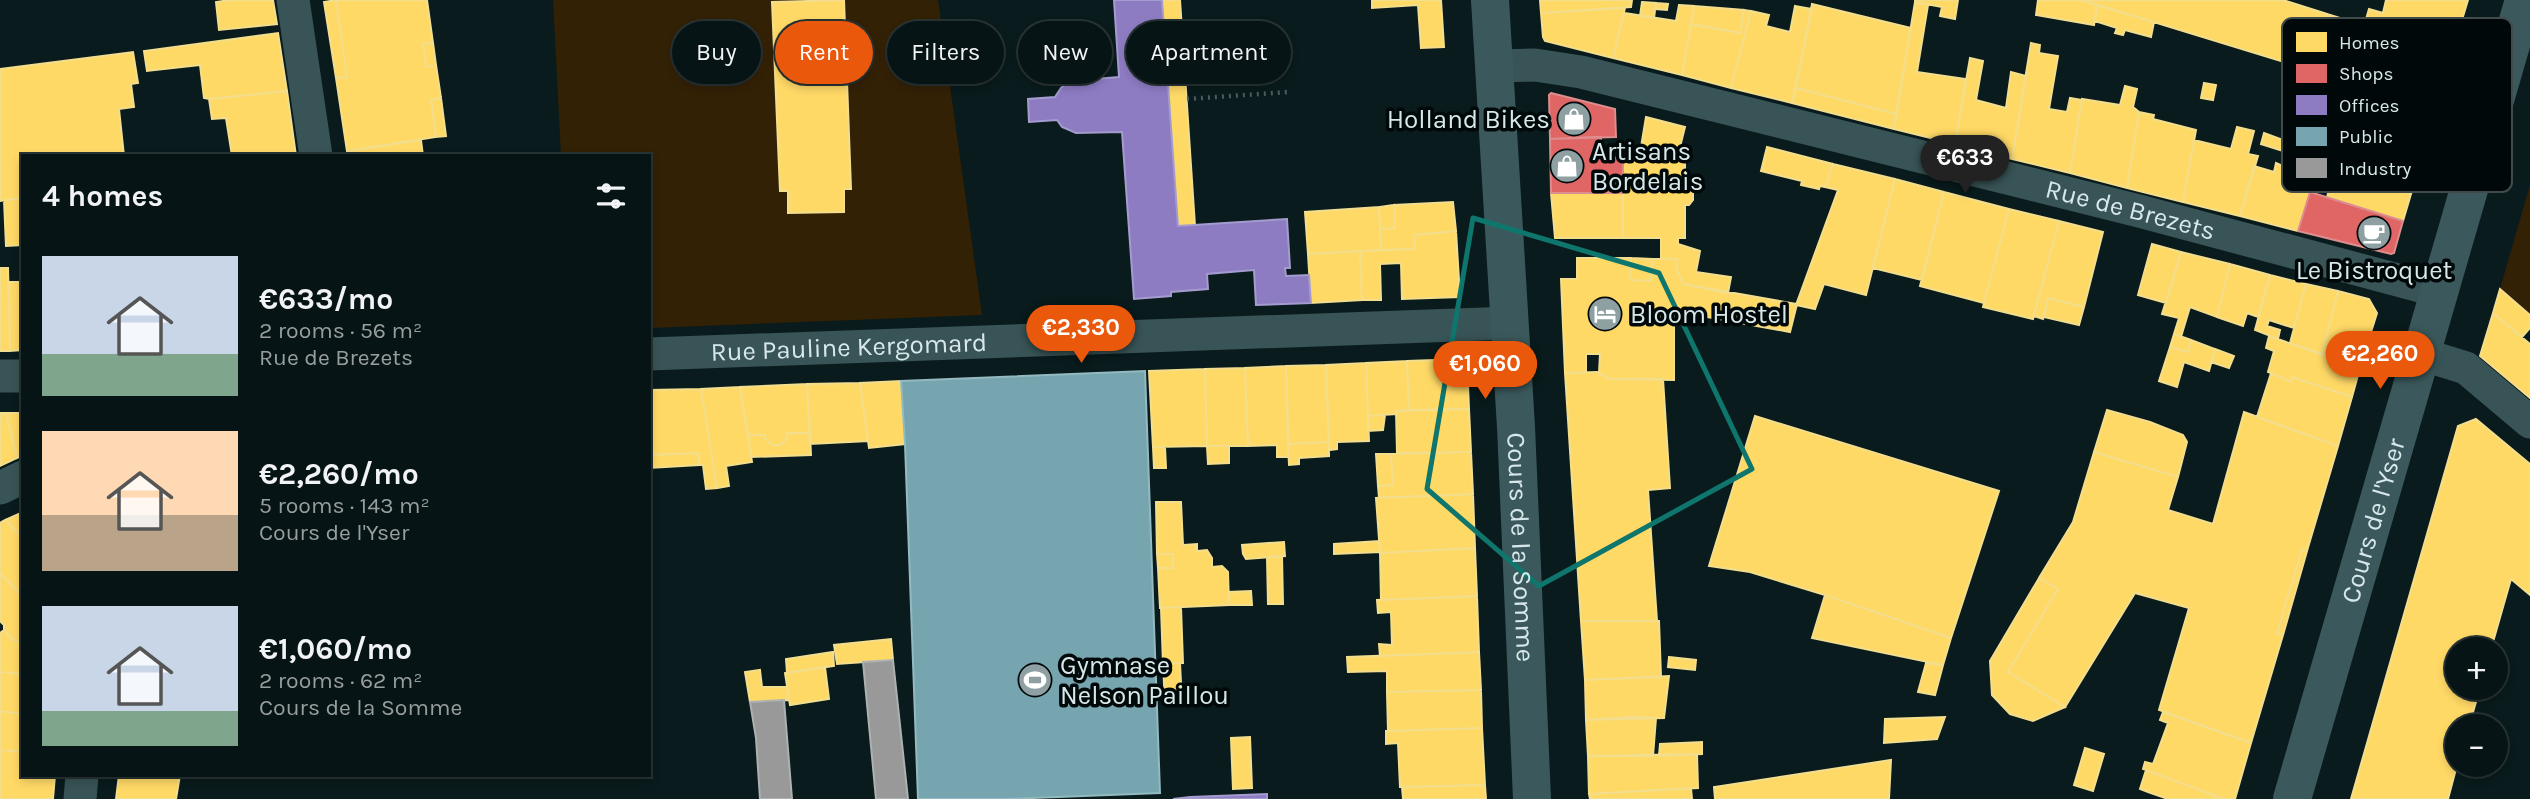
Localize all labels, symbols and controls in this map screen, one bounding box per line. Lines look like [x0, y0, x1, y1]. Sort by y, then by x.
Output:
legend [2282, 18, 2512, 192]
chip: Buy [672, 21, 761, 84]
chip: Rent [775, 21, 873, 84]
chip: Filters [887, 21, 1004, 84]
chip: New [1018, 21, 1112, 84]
chip: Apartment [1126, 21, 1291, 84]
text: Homes [2339, 32, 2400, 54]
text: Shops [2339, 63, 2393, 85]
text: Offices [2339, 95, 2400, 117]
shop icon: Holland Bikes [1555, 100, 1593, 138]
place label: Holland Bikes [1387, 104, 1550, 135]
text: Public [2339, 126, 2393, 148]
place label: Artisans Bordelais [1592, 136, 1704, 197]
pin: €633 [1924, 136, 2006, 195]
text: €633 [1936, 144, 1994, 171]
shop icon: Artisans Bordelais [1548, 147, 1586, 185]
text: Industry [2339, 158, 2412, 180]
street label: Rue de Brezets [2042, 173, 2219, 247]
icon: filters [592, 177, 630, 215]
text: 4 homes [42, 178, 163, 214]
cafe icon: Le Bistroquet [2355, 214, 2393, 252]
place label: Le Bistroquet [2296, 255, 2453, 286]
text: €633/mo [259, 281, 393, 317]
icon: home [98, 284, 182, 368]
hotel icon: Bloom Hostel [1586, 295, 1624, 333]
place label: Bloom Hostel [1630, 299, 1788, 330]
pin: €2,330 [1024, 306, 1138, 365]
text: €2,330 [1042, 314, 1120, 341]
text: 2 rooms · 56 m² [259, 317, 422, 344]
street label: Rue Pauline Kergomard [710, 327, 988, 368]
pin: €2,260 [2323, 332, 2437, 391]
text: €2,260 [2342, 340, 2418, 367]
pin: €1,060 [1428, 342, 1542, 401]
text: Rue de Brezets [259, 344, 413, 371]
text: €1,060 [1449, 350, 1521, 377]
street label: Cours de la Somme [1500, 432, 1541, 663]
street label: Cours de l'Yser [2335, 434, 2412, 607]
text: €2,260/mo [259, 456, 419, 492]
icon: home [98, 459, 182, 543]
text: 5 rooms · 143 m² [259, 492, 430, 519]
text: Cours de l'Yser [259, 519, 409, 546]
text: €1,060/mo [259, 631, 412, 667]
icon: home [98, 634, 182, 718]
map controls [2445, 637, 2508, 777]
button: + [2445, 637, 2508, 700]
place label: Gymnase Nelson Paillou [1060, 650, 1229, 711]
sports icon: Gymnase Nelson Paillou [1016, 661, 1054, 699]
text: 2 rooms · 62 m² [259, 667, 423, 694]
text: Cours de la Somme [259, 694, 462, 721]
button: − [2445, 714, 2508, 777]

